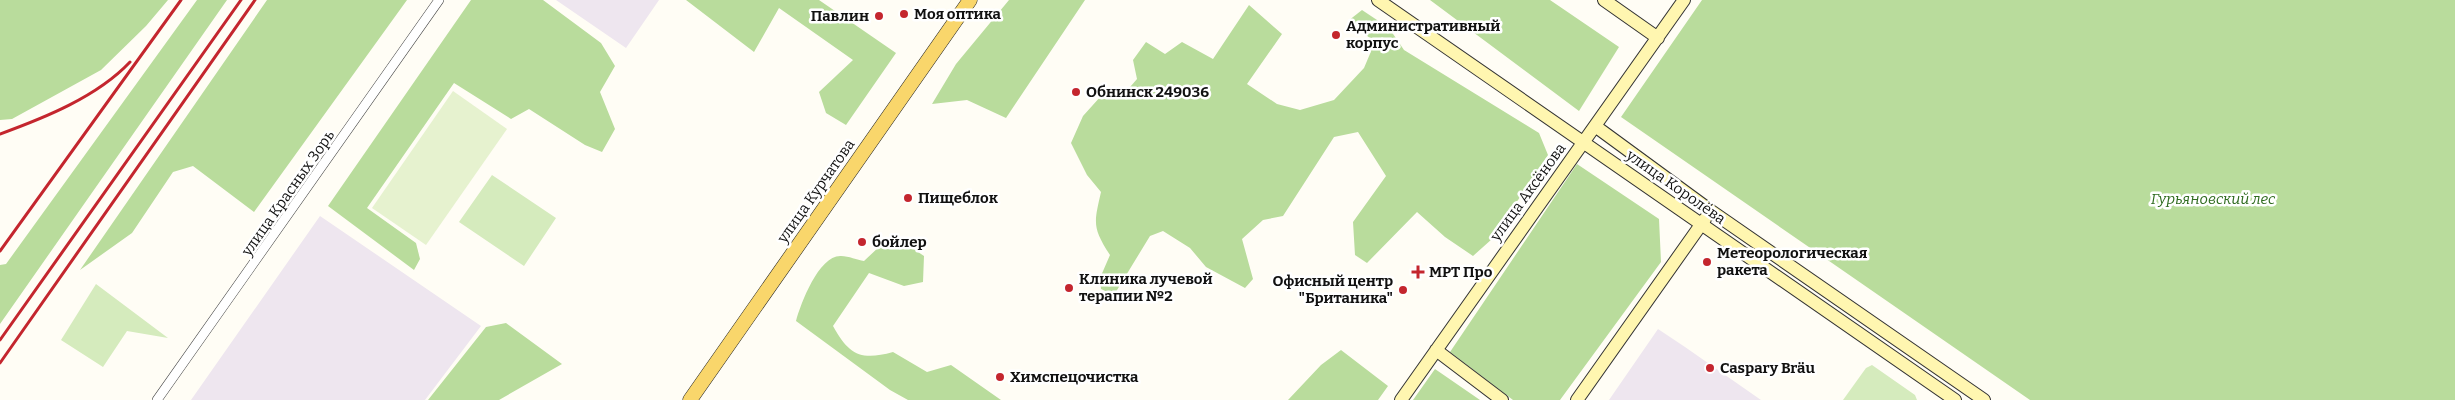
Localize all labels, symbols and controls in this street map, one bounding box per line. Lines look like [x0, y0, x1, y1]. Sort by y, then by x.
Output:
place label: Моя оптика [914, 5, 1002, 23]
place label: Павлин [811, 7, 869, 25]
marker: Моя оптика [898, 8, 910, 20]
marker: Павлин [873, 10, 885, 22]
place label: Административный корпус [1346, 17, 1500, 52]
marker: Административный корпус [1330, 29, 1342, 41]
place label: Обнинск 249036 [1086, 83, 1209, 101]
marker: Обнинск 249036 [1070, 86, 1082, 98]
street label: улица Красных Зорь [237, 126, 338, 260]
street label: улица Курчатова [773, 136, 859, 247]
street label: улица Аксёнова [1486, 139, 1570, 245]
street label: улица Королёва [1622, 145, 1729, 228]
place label: Пищеблок [918, 189, 999, 207]
park label: Гурьяновский лес [2151, 190, 2276, 208]
marker: Пищеблок [902, 192, 914, 204]
place label: бойлер [872, 233, 927, 251]
marker: бойлер [856, 236, 868, 248]
place label: Метеорологическая ракета [1717, 244, 1868, 279]
marker: Метеорологическая ракета [1701, 256, 1713, 268]
place label: МРТ Про [1429, 263, 1493, 281]
marker: МРТ Про [1411, 265, 1425, 279]
place label: Клиника лучевой терапии №2 [1079, 270, 1213, 305]
place label: Офисный центр "Британика" [1273, 272, 1393, 307]
marker: Клиника лучевой терапии №2 [1063, 282, 1075, 294]
marker: Офисный центр "Британика" [1397, 284, 1409, 296]
place label: Caspary Bräu [1720, 359, 1815, 377]
marker: Caspary Bräu [1704, 362, 1716, 374]
place label: Химспецочистка [1010, 368, 1139, 386]
marker: Химспецочистка [994, 371, 1006, 383]

